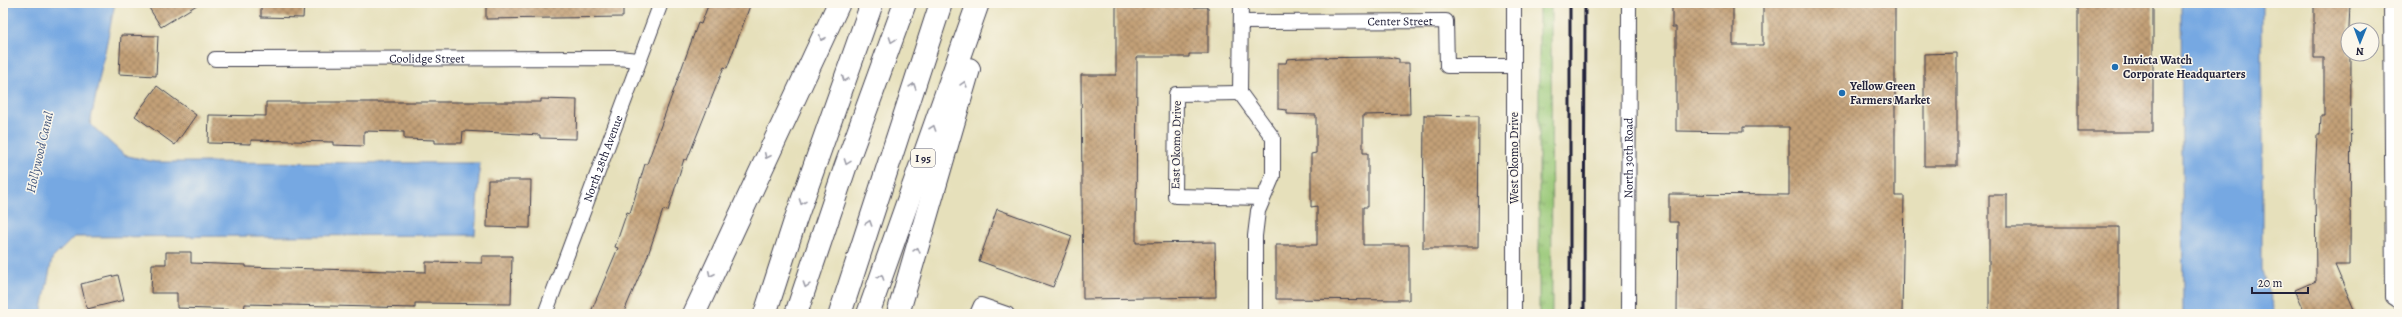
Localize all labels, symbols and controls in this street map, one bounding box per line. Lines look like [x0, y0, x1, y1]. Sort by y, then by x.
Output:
street label: Center Street [1367, 13, 1433, 29]
north arrow [2340, 22, 2380, 62]
one-way arrow [819, 34, 827, 42]
one-way arrow [888, 36, 896, 43]
text: N [2356, 44, 2364, 59]
street label: Coolidge Street [389, 50, 465, 67]
place label: Invicta Watch Corporate Headquarters [2123, 52, 2246, 82]
marker: Invicta Watch Corporate Headquarters [2110, 62, 2120, 72]
one-way arrow [842, 76, 850, 83]
place label: Yellow Green Farmers Market [1849, 78, 1930, 108]
one-way arrow [959, 81, 968, 88]
one-way arrow [908, 83, 917, 90]
marker: Yellow Green Farmers Market [1837, 88, 1847, 98]
street label: East Okomo Drive [1167, 100, 1185, 190]
water label: Hollywood Canal [22, 109, 57, 194]
street label: West Okomo Drive [1506, 112, 1522, 205]
street label: North 28th Avenue [579, 113, 627, 204]
street label: North 30th Road [1620, 117, 1637, 199]
one-way arrow [929, 125, 937, 132]
road number: I 95 [911, 149, 935, 167]
one-way arrow [764, 152, 772, 159]
one-way arrow [844, 158, 852, 165]
one-way arrow [798, 198, 807, 205]
one-way arrow [864, 220, 873, 227]
one-way arrow [912, 246, 921, 253]
one-way arrow [708, 269, 716, 277]
scale bar [2252, 269, 2308, 295]
one-way arrow [876, 274, 885, 281]
text: 20 m [2258, 275, 2282, 291]
one-way arrow [802, 281, 811, 288]

